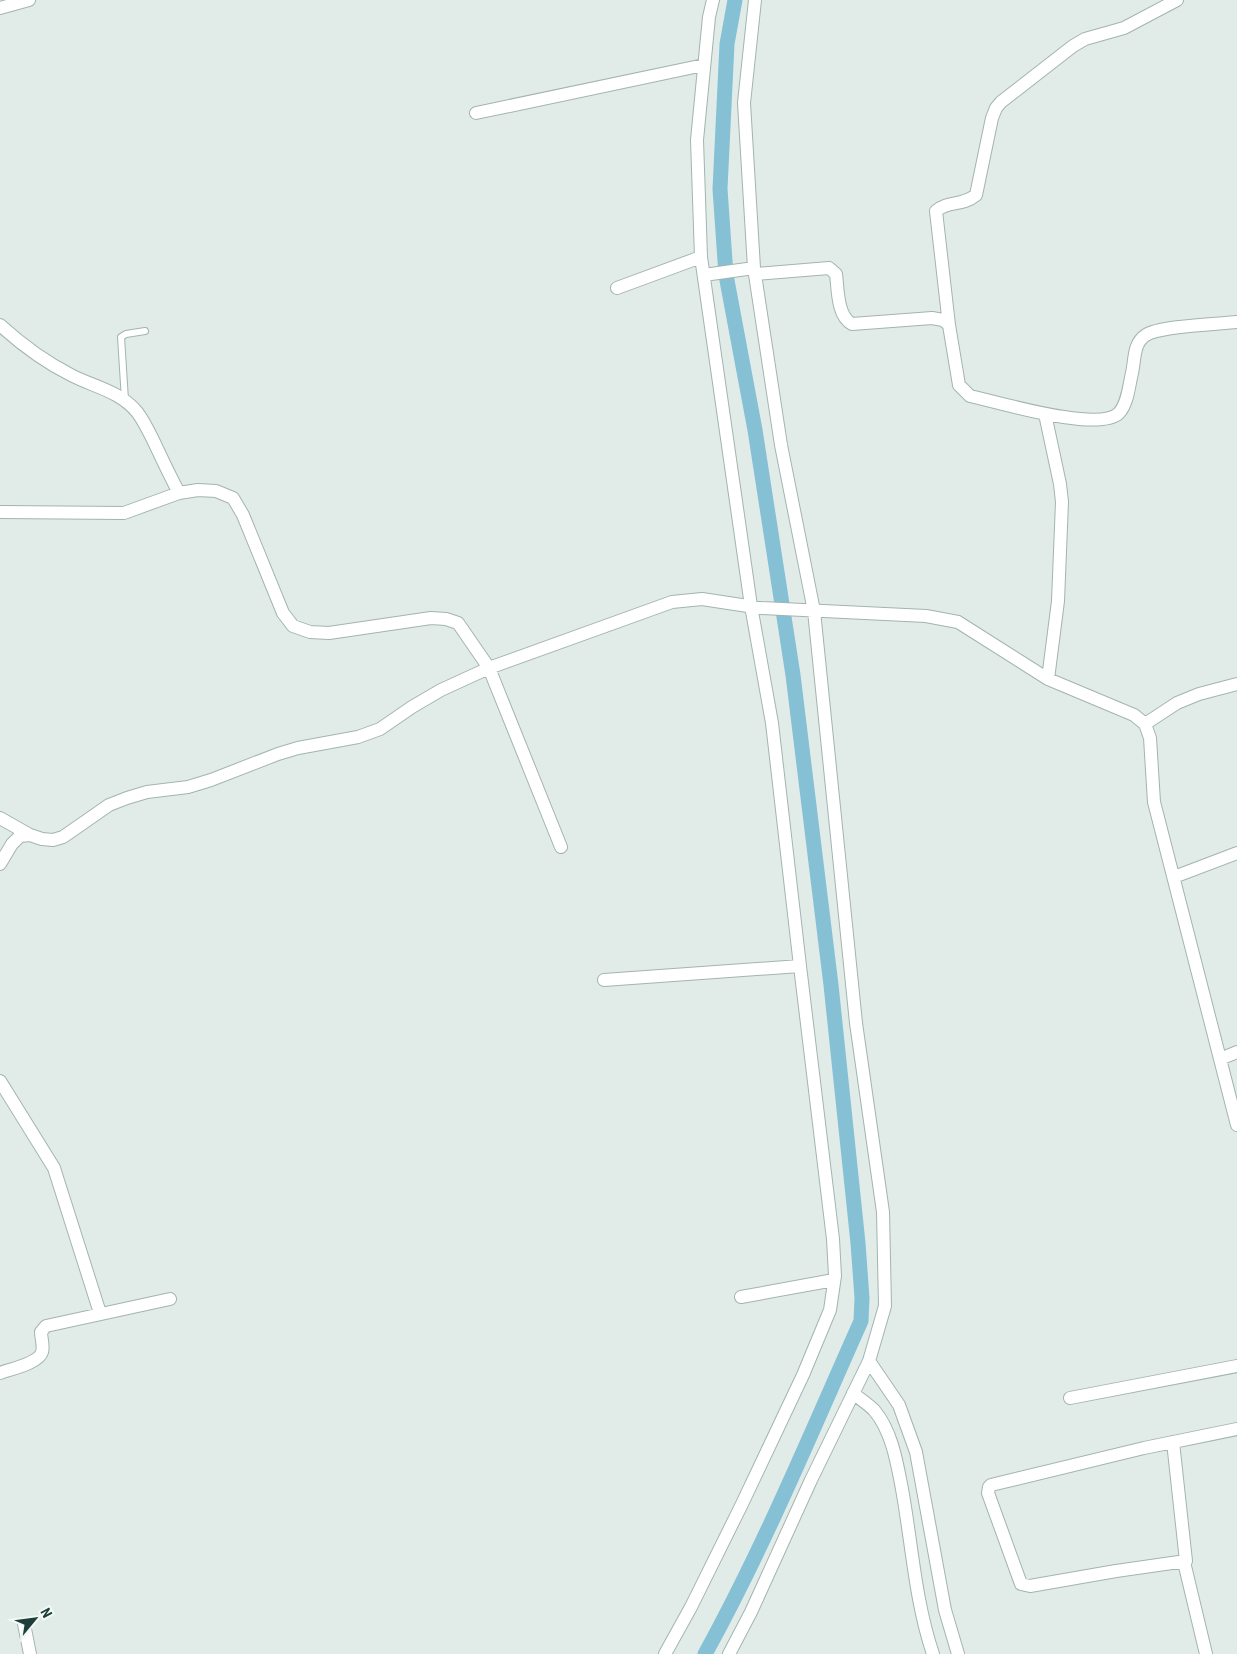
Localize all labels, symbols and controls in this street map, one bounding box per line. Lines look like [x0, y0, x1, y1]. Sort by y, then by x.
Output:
north arrow [10, 1594, 60, 1644]
text: N [37, 1605, 55, 1620]

